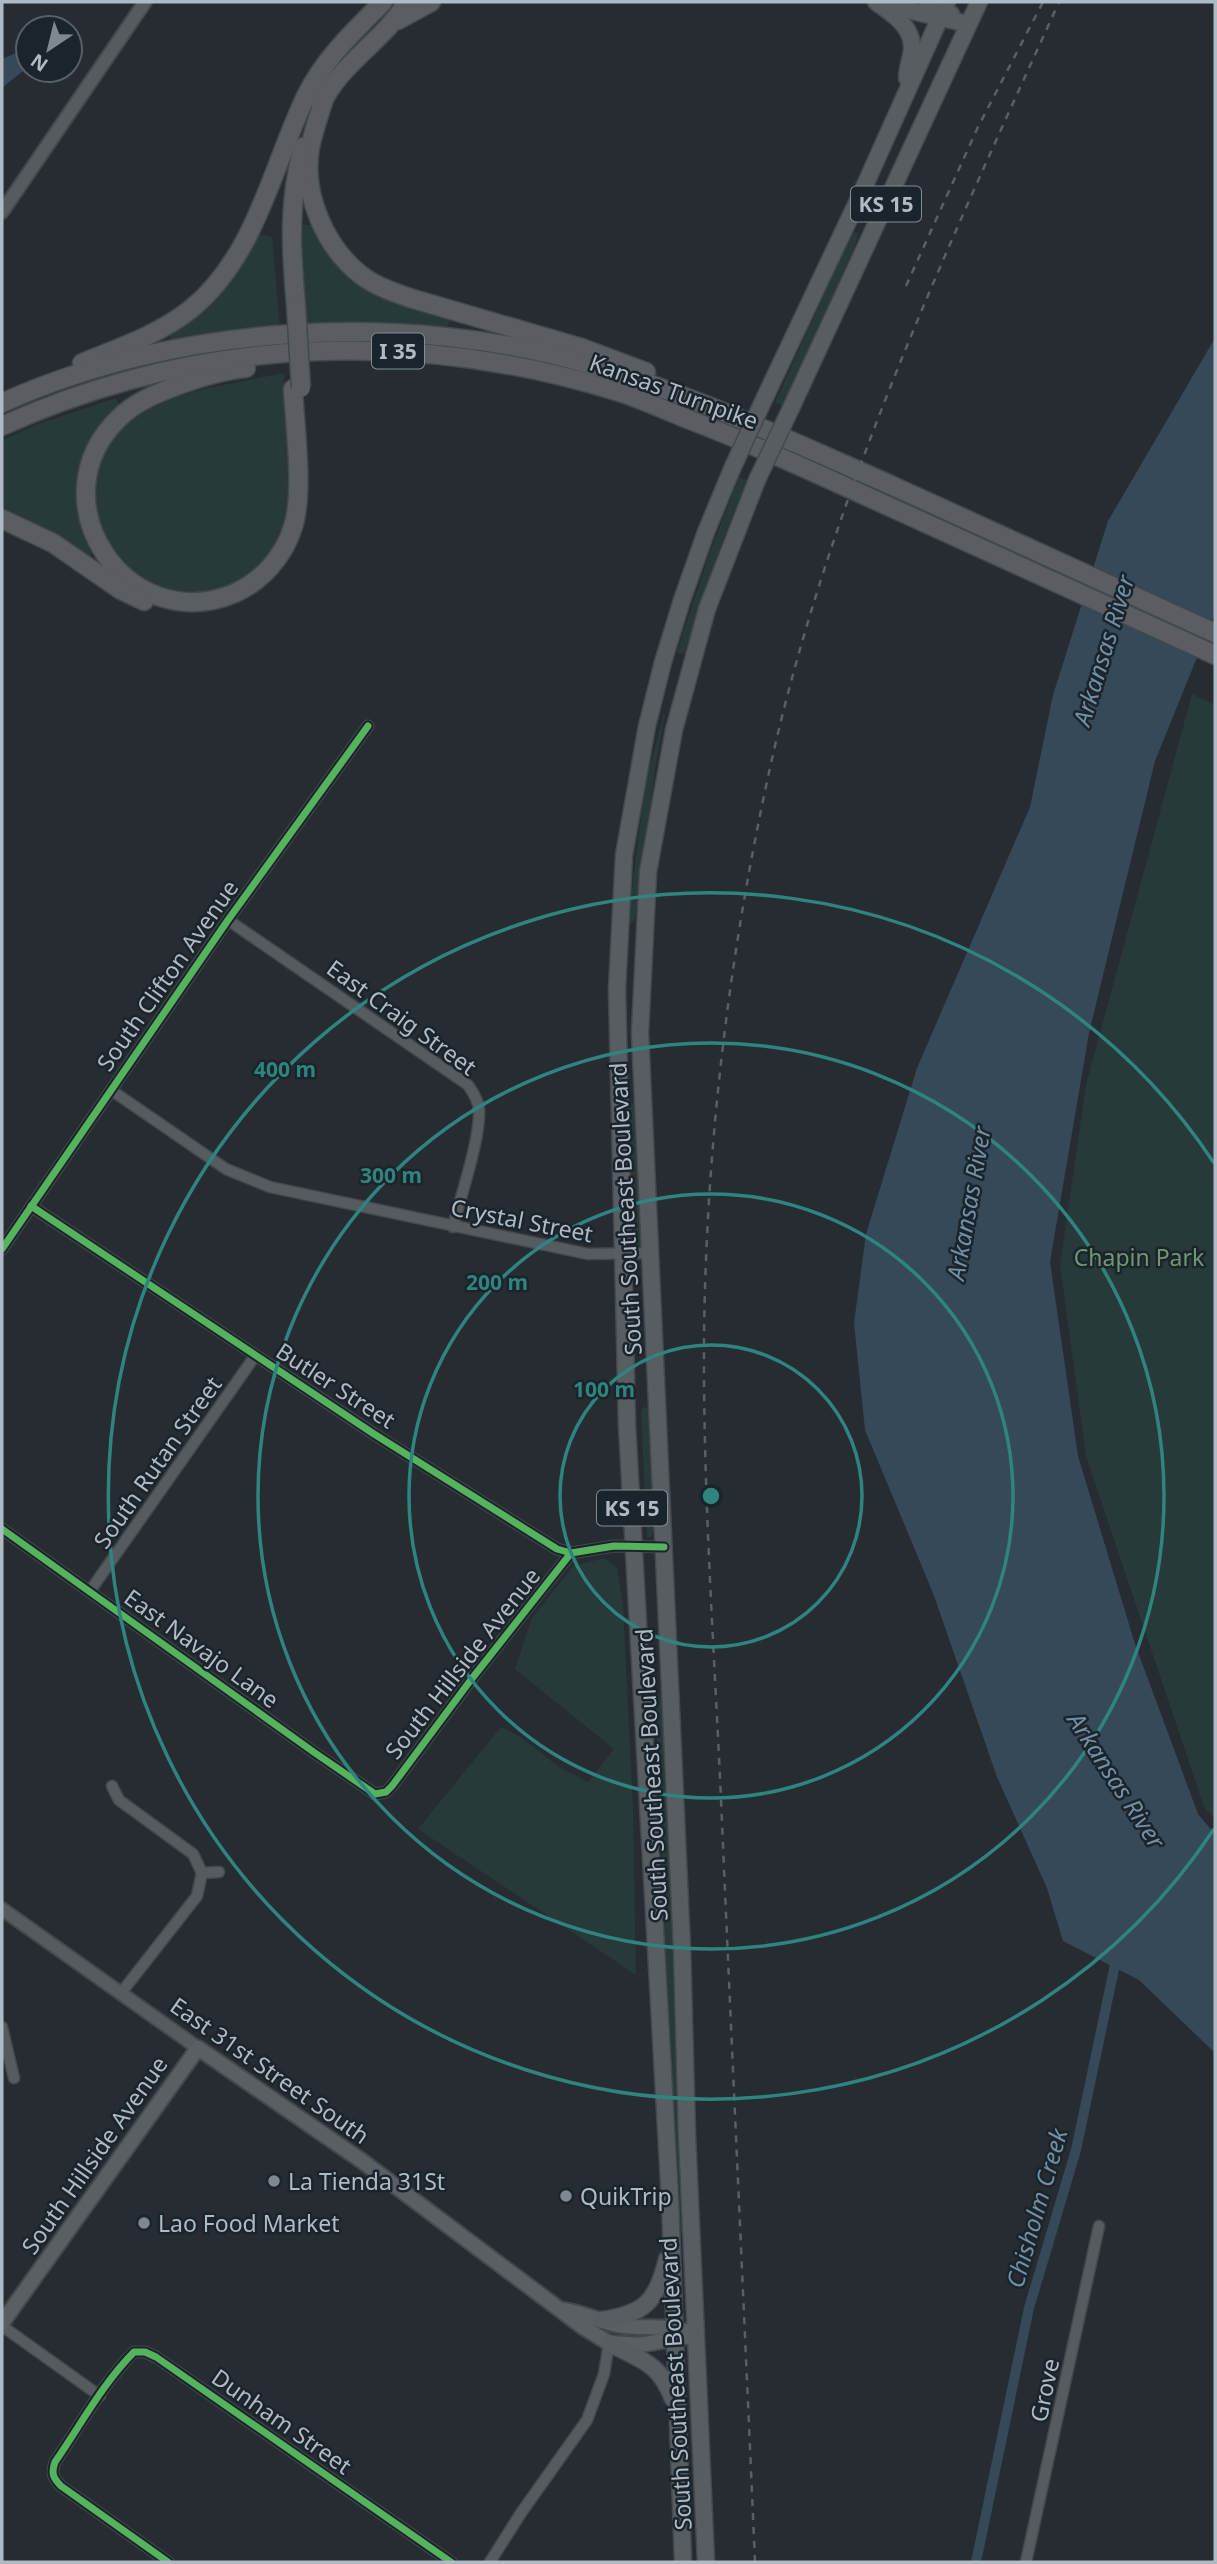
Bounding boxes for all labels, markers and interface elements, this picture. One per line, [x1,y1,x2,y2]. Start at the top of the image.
north arrow [14,14,84,84]
text: N [25,48,53,78]
road number: KS 15 [851,186,921,222]
road number: I 35 [372,334,424,368]
street label: Kansas Turnpike [585,346,763,436]
water label: Arkansas River [1064,569,1142,731]
street label: South Clifton Avenue [89,873,245,1077]
street label: East Craig Street [321,952,483,1082]
text: 400 m [254,1055,316,1083]
street label: South Southeast Boulevard [601,1062,649,1356]
water label: Arkansas River [938,1122,998,1285]
text: 300 m [360,1161,422,1189]
street label: Crystal Street [448,1191,596,1249]
park label: Chapin Park [1074,1241,1205,1273]
text: 200 m [466,1268,528,1296]
street label: Butler Street [270,1335,402,1435]
street label: South Rutan Street [86,1370,228,1554]
text: 100 m [573,1375,635,1403]
centre of rings [699,1484,723,1508]
road number: KS 15 [597,1490,667,1526]
street label: South Hillside Avenue [377,1561,547,1765]
street label: East Navajo Lane [118,1581,286,1715]
street label: South Southeast Boulevard [627,1628,675,1922]
water label: Arkansas River [1060,1704,1174,1856]
street label: East 31st Street South [164,1989,376,2151]
street label: South Hillside Avenue [14,2050,174,2260]
water label: Chisholm Creek [997,2123,1075,2292]
place label: La Tienda 31St [288,2165,445,2197]
marker: La Tienda 31St [266,2173,282,2189]
place label: QuikTrip [580,2180,672,2212]
marker: QuikTrip [558,2188,574,2204]
place label: Lao Food Market [158,2207,340,2239]
marker: Lao Food Market [136,2215,152,2231]
street label: South Southeast Boulevard [651,2237,699,2531]
street label: Grove [1022,2355,1066,2425]
street label: Dunham Street [206,2361,358,2481]

